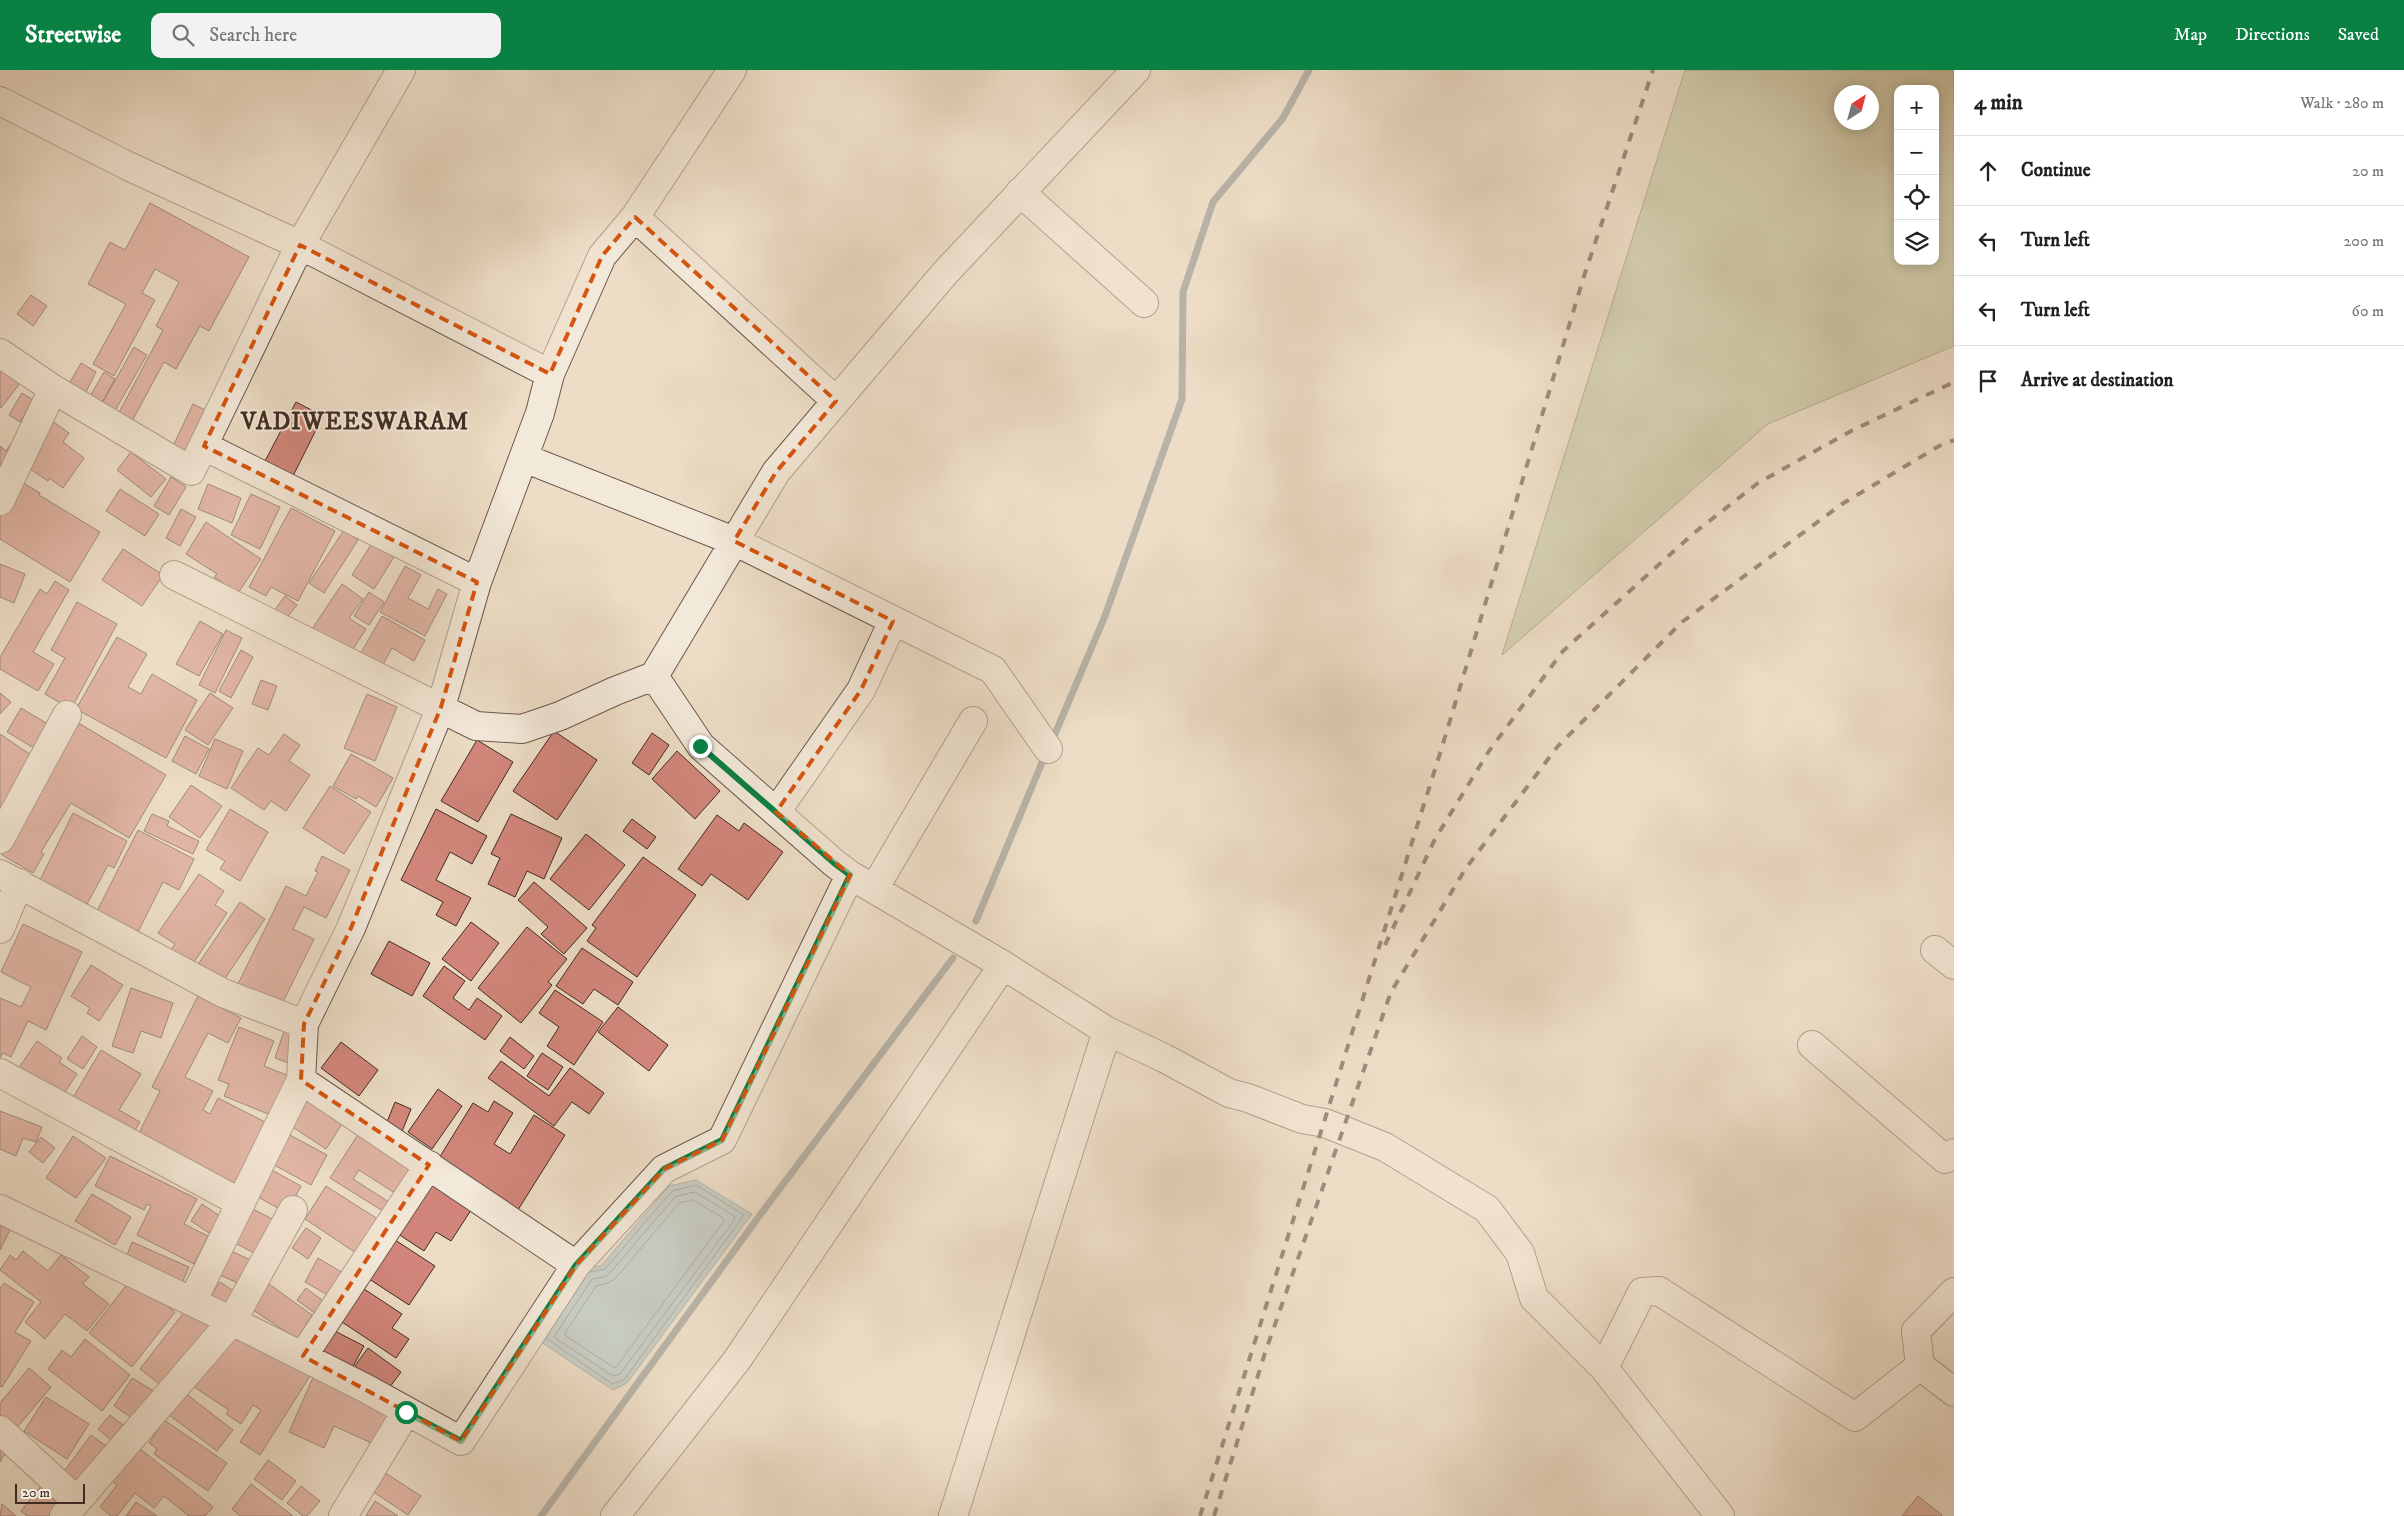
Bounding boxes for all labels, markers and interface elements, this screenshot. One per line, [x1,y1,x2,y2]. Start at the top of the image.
search box [151,13,501,58]
text: Streetwise [25,20,121,50]
icon: search [169,21,197,49]
text: Search here [209,24,297,47]
text: Map [2174,24,2207,46]
text: Directions [2235,24,2310,46]
text: Saved [2338,24,2379,46]
north arrow [1834,85,1879,130]
map controls [1894,85,1939,265]
button: + [1894,85,1939,130]
text: 4 min [1974,90,2023,116]
text: Walk · 280 m [2300,93,2384,113]
button: − [1894,130,1939,175]
icon: ahead [1974,157,2002,185]
text: Continue [2021,159,2091,182]
text: 20 m [2352,161,2384,181]
button: locate [1894,175,1939,220]
button: layers [1894,220,1939,265]
icon: left [1974,227,2002,255]
text: Turn left [2021,229,2090,252]
text: 200 m [2343,231,2384,251]
icon: left [1974,297,2002,325]
text: Turn left [2021,299,2090,322]
text: 60 m [2352,301,2384,321]
icon: arrive [1974,367,2002,395]
text: Arrive at destination [2021,369,2173,392]
district label: VADIWEESWARAM [240,407,469,437]
route end [689,735,712,758]
route start [395,1401,418,1424]
scale bar [15,1481,85,1504]
text: 20 m [22,1484,50,1502]

